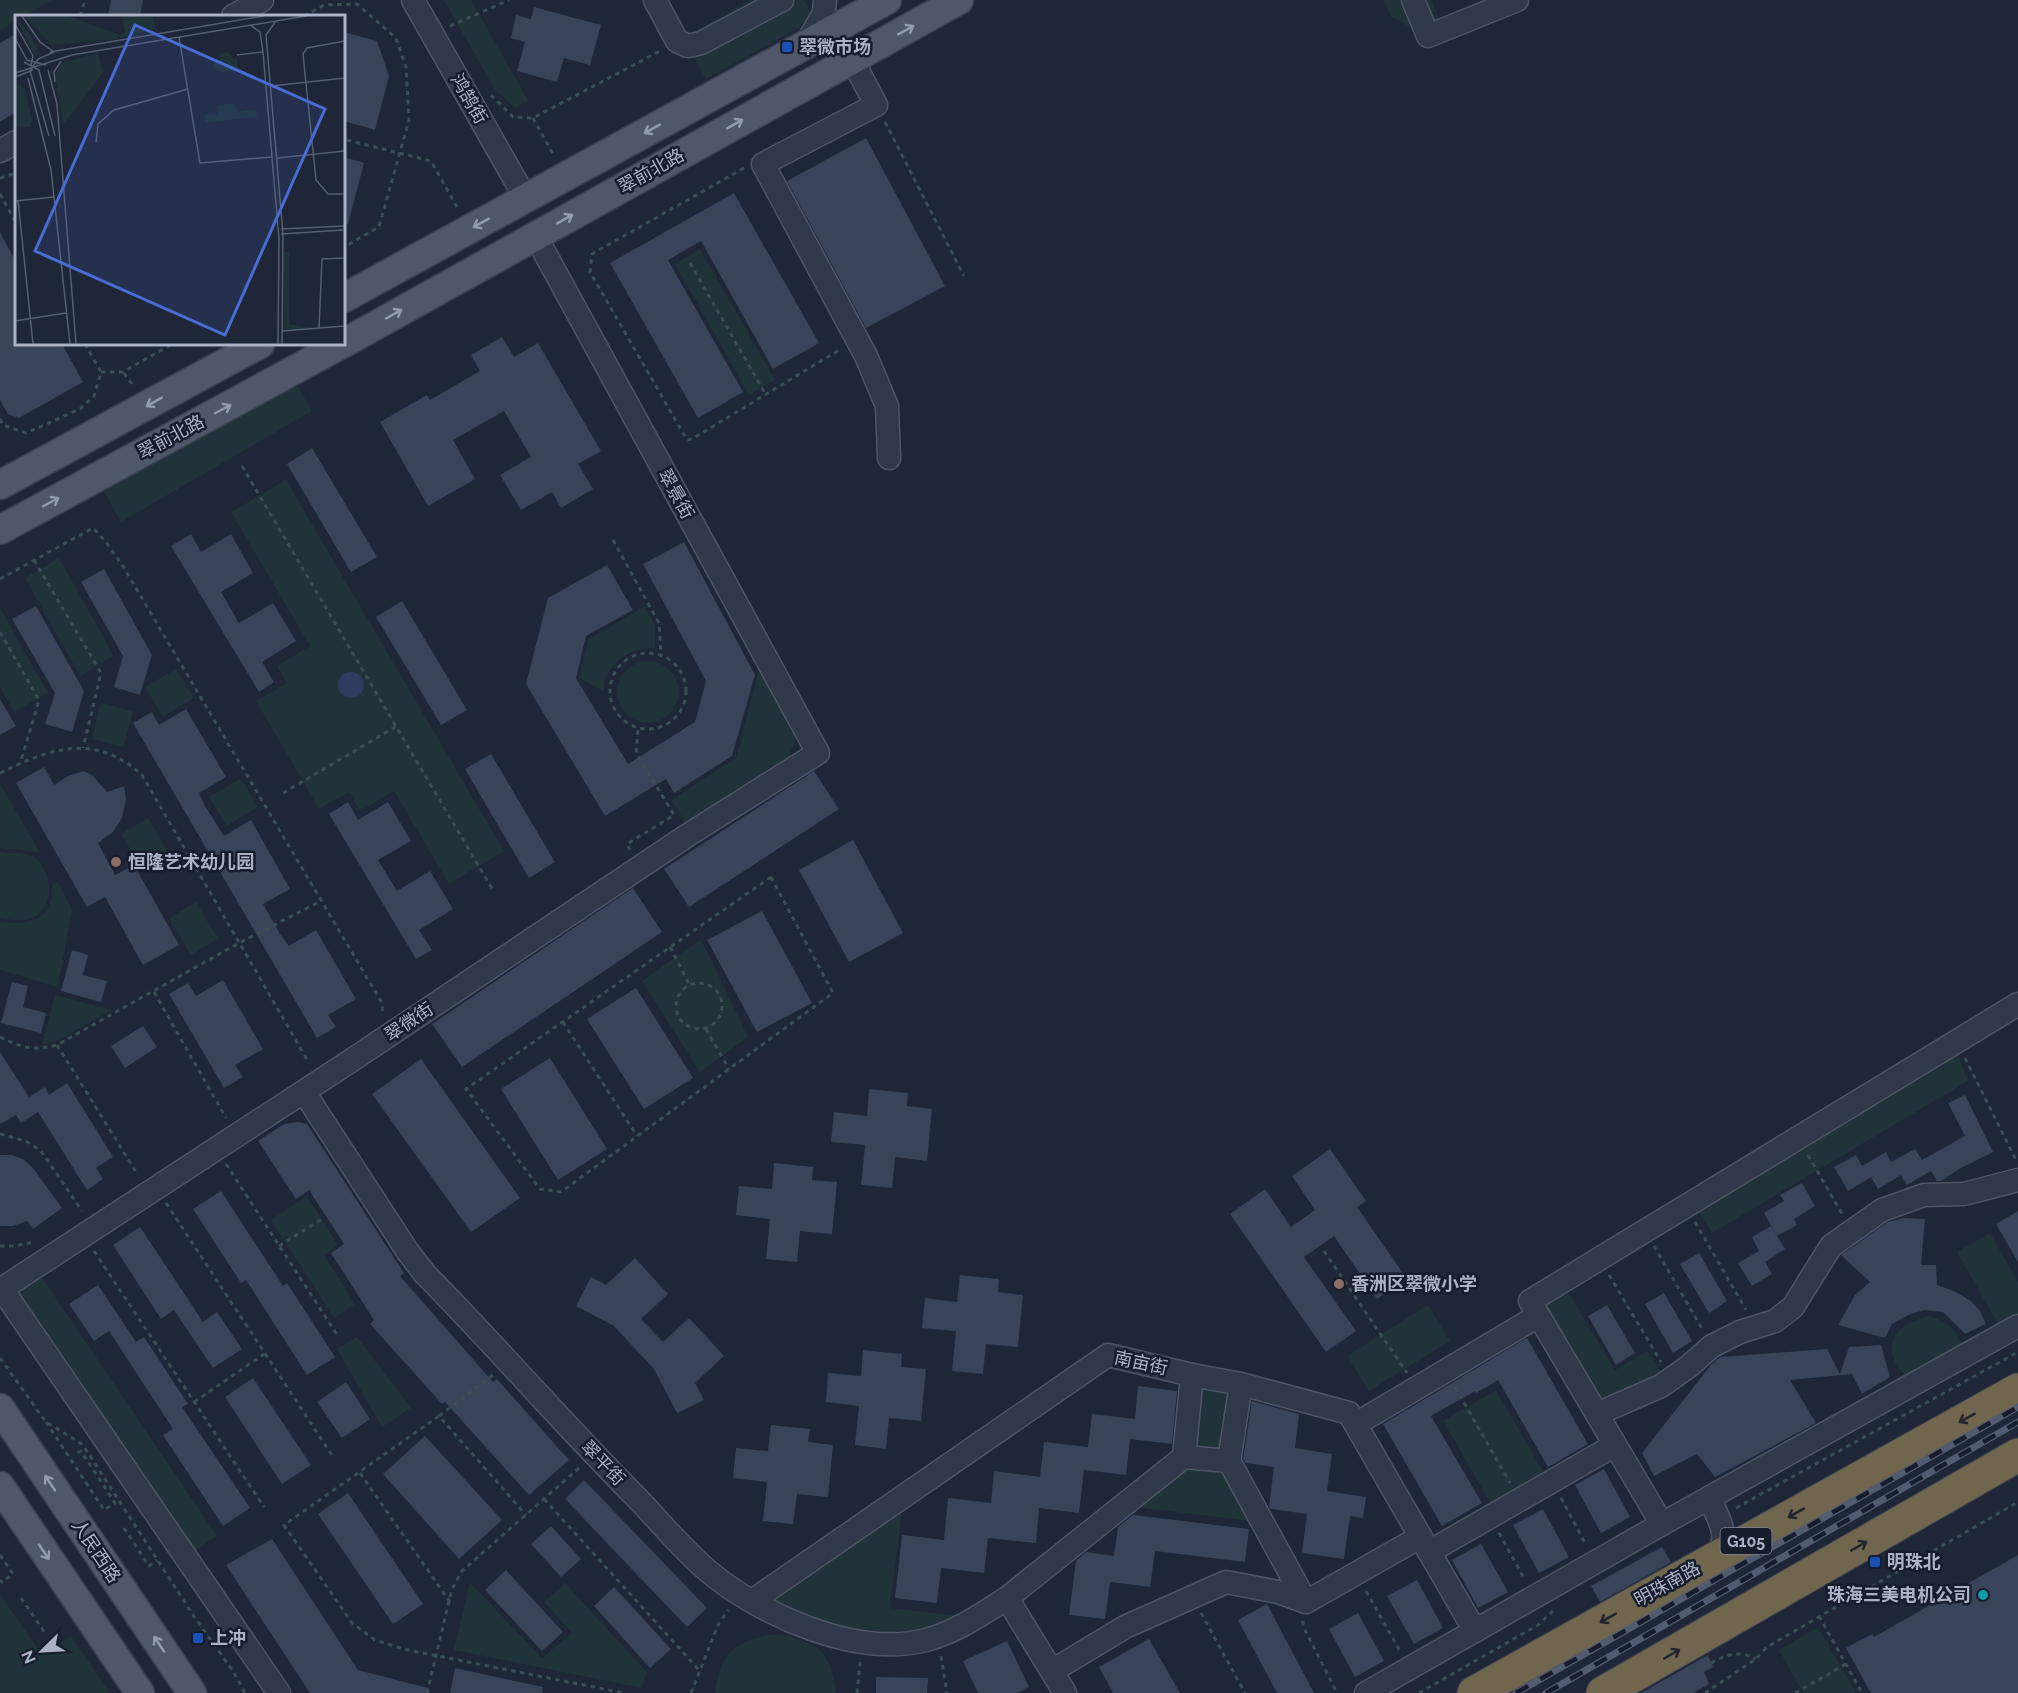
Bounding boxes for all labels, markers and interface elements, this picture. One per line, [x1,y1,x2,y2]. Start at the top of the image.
inset map [15,15,345,345]
one-way arrow [897,24,914,36]
place label: 翠微市场 [799,36,871,57]
marker: 翠微市场 [780,40,794,54]
street label: 鸿鹄街 [447,70,492,127]
one-way arrow [726,118,743,130]
one-way arrow [644,123,661,135]
street label: 翠前北路 [614,144,687,197]
one-way arrow [555,213,573,224]
one-way arrow [473,217,490,229]
one-way arrow [385,308,403,319]
one-way arrow [145,397,163,408]
one-way arrow [214,403,231,415]
street label: 翠前北路 [134,410,207,463]
street label: 翠景街 [654,465,699,522]
one-way arrow [42,496,60,507]
place label: 恒隆艺术幼儿园 [128,851,254,872]
marker: 恒隆艺术幼儿园 [109,855,123,869]
street label: 翠微街 [380,998,437,1045]
place label: 香洲区翠微小学 [1351,1273,1477,1294]
marker: 香洲区翠微小学 [1332,1277,1346,1291]
street label: 南亩街 [1113,1347,1170,1378]
one-way arrow [1959,1412,1976,1424]
street label: 翠平街 [577,1436,630,1489]
one-way arrow [44,1475,56,1491]
one-way arrow [1788,1508,1806,1519]
street label: 人民西路 [68,1515,125,1586]
road number: G105 [1720,1528,1772,1554]
one-way arrow [1850,1540,1867,1552]
one-way arrow [38,1543,51,1560]
place label: 明珠北 [1887,1551,1941,1572]
marker: 明珠北 [1868,1555,1882,1569]
street label: 明珠南路 [1630,1557,1703,1610]
place label: 珠海三美电机公司 [1827,1584,1971,1605]
marker: 珠海三美电机公司 [1976,1588,1990,1602]
one-way arrow [1599,1613,1617,1624]
north arrow [12,1621,72,1681]
place label: 上冲 [210,1627,246,1648]
marker: 上冲 [191,1631,205,1645]
one-way arrow [153,1637,165,1653]
text: N [18,1647,40,1666]
one-way arrow [1663,1647,1680,1659]

